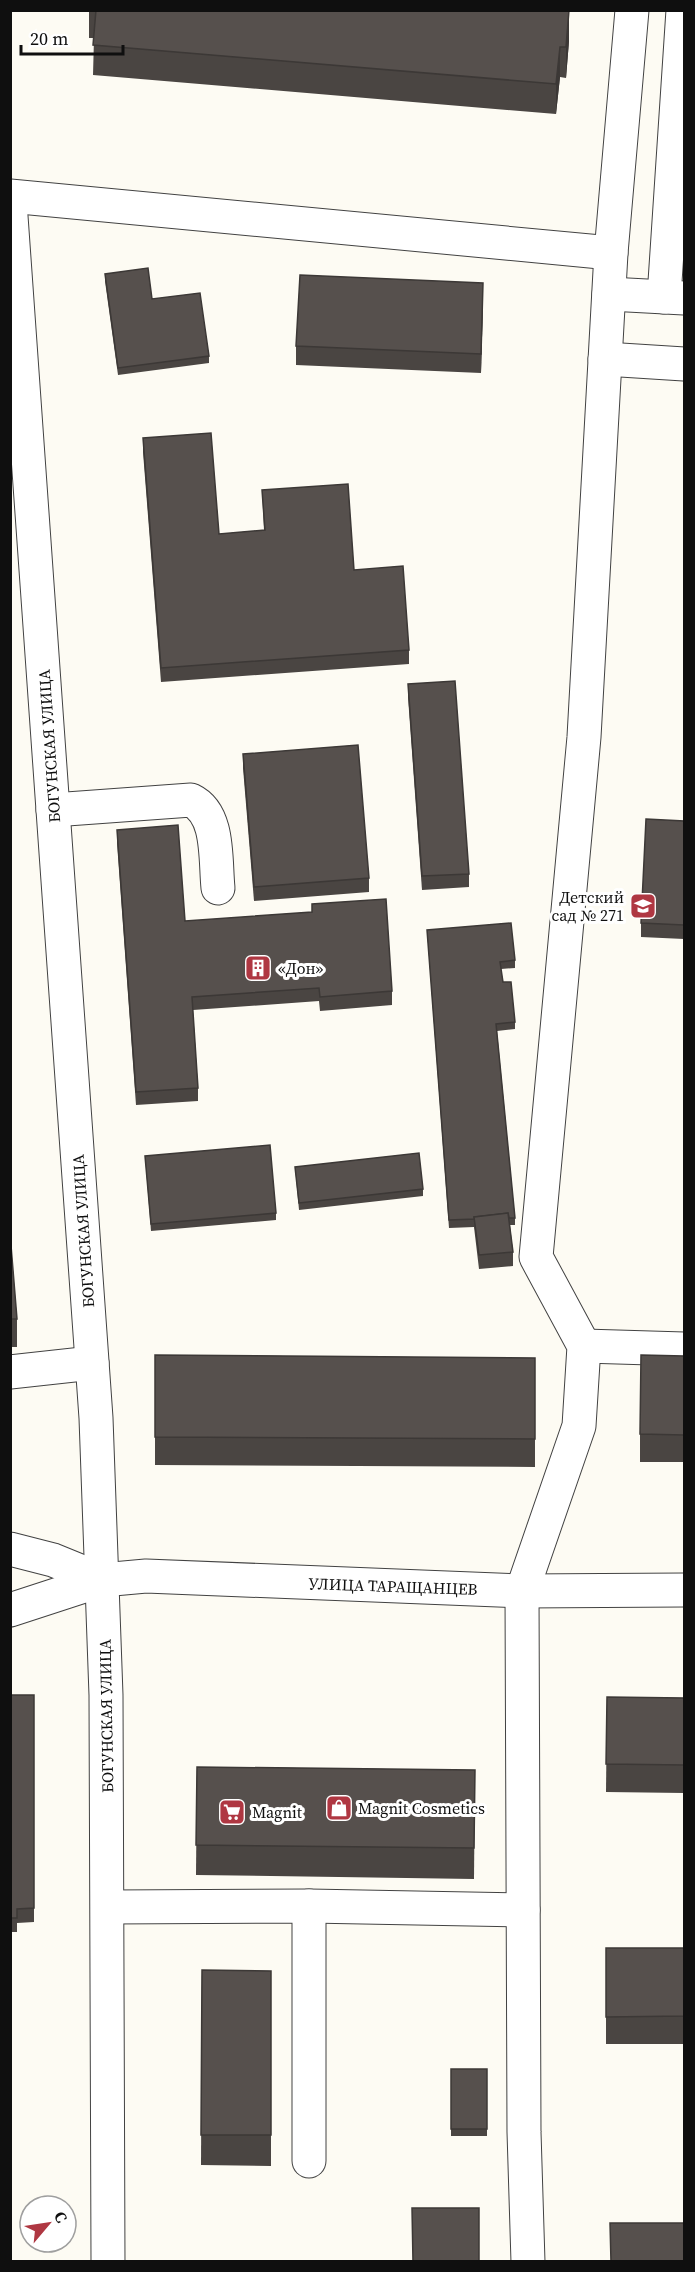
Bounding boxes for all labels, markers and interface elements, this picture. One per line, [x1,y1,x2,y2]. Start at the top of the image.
scale bar [21,18,123,56]
text: 20 m [30,26,68,51]
street label: БОГУНСКАЯ УЛИЦА [33,668,65,824]
place label: Детский сад № 271 [551,886,624,926]
school or university icon: Детский сад № 271 [628,891,658,921]
building icon: «Дон» [243,953,273,983]
place label: «Дон» [278,957,324,979]
street label: БОГУНСКАЯ УЛИЦА [67,1153,99,1309]
street label: УЛИЦА ТАРАЩАНЦЕВ [308,1572,478,1600]
street label: БОГУНСКАЯ УЛИЦА [94,1638,118,1793]
shop icon: Magnit Cosmetics [324,1793,354,1823]
supermarket icon: Magnit [217,1797,247,1827]
place label: Magnit Cosmetics [358,1797,485,1819]
place label: Magnit [252,1801,303,1823]
north arrow [18,2194,78,2254]
text: С [49,2207,73,2226]

